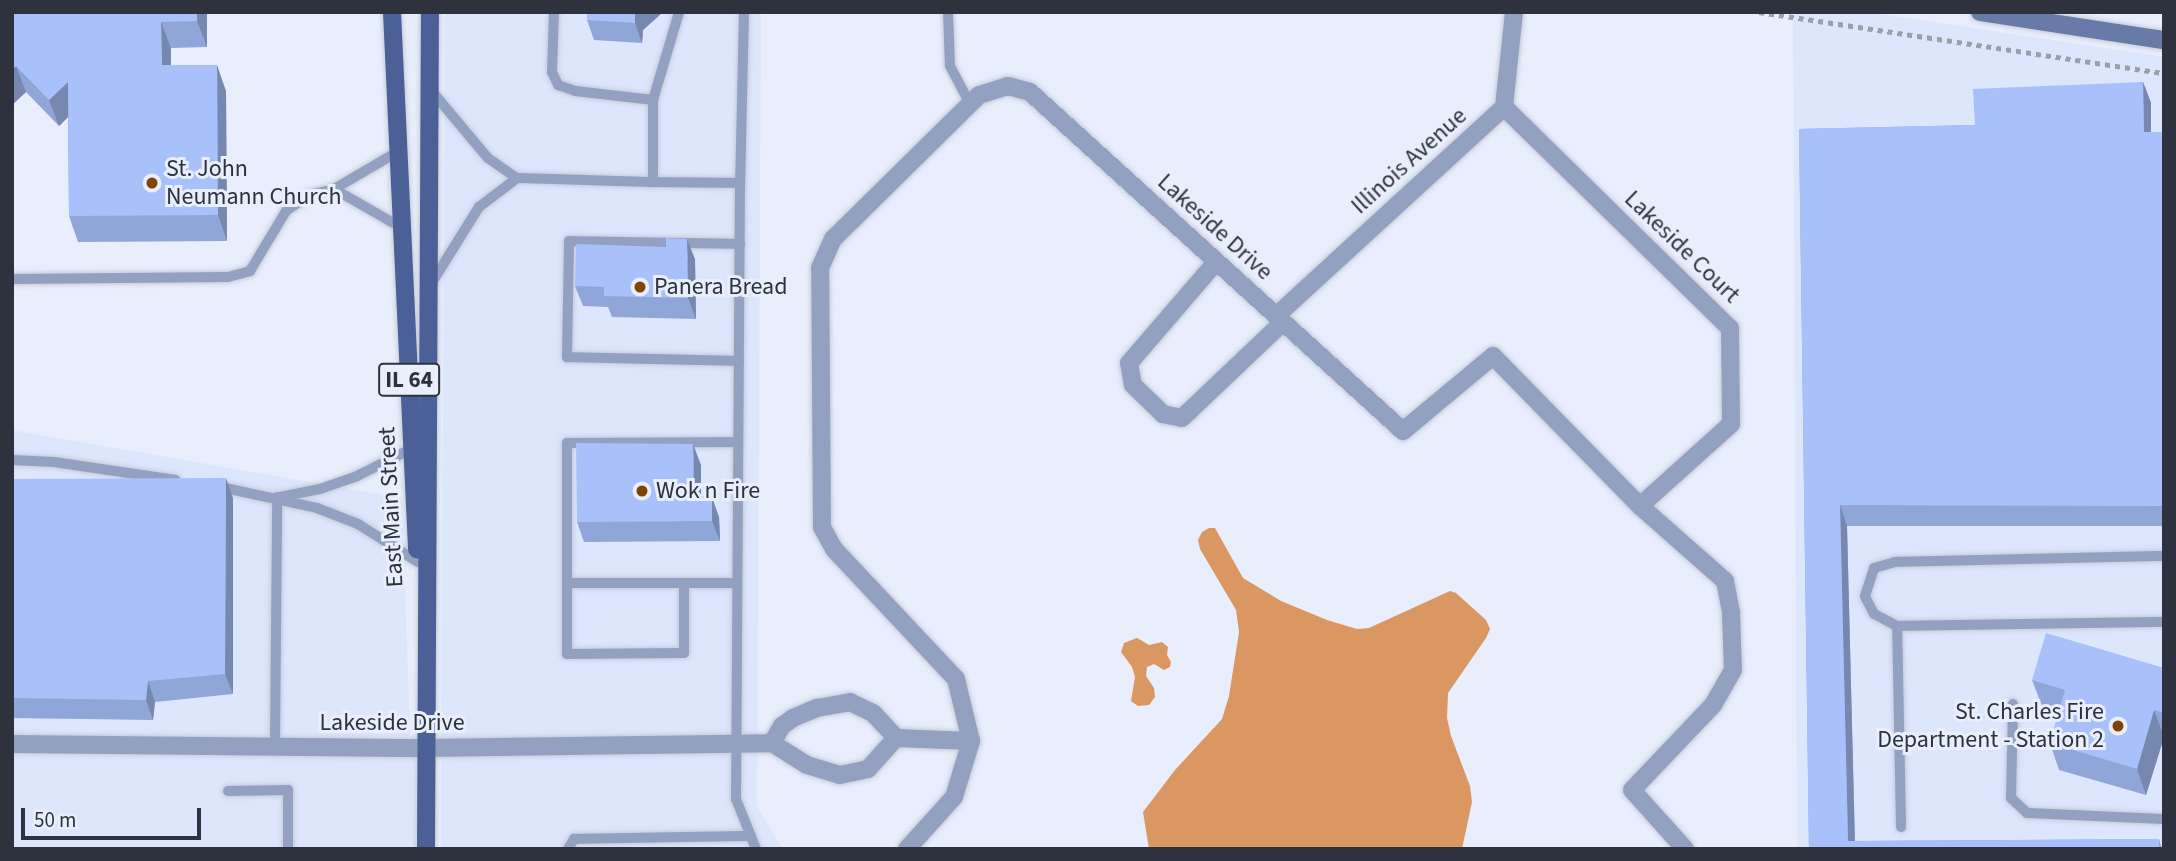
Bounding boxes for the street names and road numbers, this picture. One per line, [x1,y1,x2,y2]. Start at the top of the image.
street label: Illinois Avenue [1345,102,1473,220]
street label: Lakeside Drive [1151,168,1279,286]
street label: Lakeside Court [1618,185,1746,309]
road number: IL 64 [378,360,440,400]
street label: East Main Street [372,426,410,588]
street label: Lakeside Drive [319,709,465,737]

